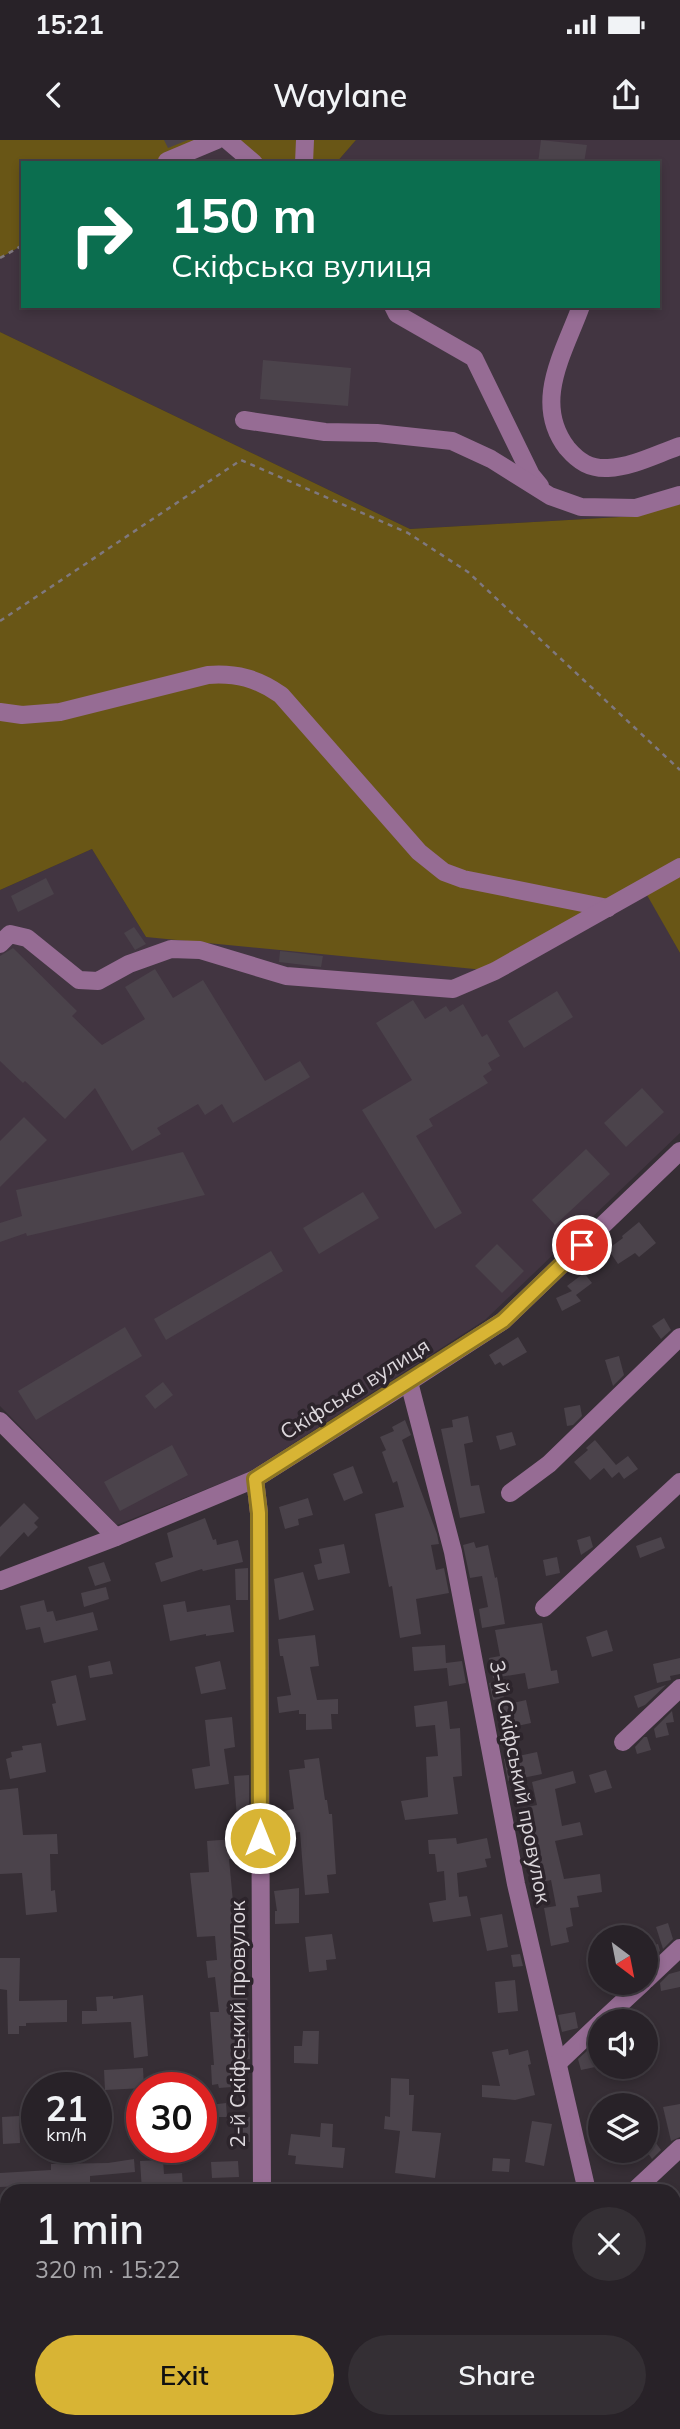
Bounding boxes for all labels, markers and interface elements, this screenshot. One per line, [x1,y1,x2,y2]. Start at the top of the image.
text: 15:21 [35,8,104,41]
text: Waylane [273,75,407,115]
icon: back [35,76,73,114]
icon: share [607,76,645,114]
text: 150 m [171,184,317,245]
icon: right [56,189,147,280]
text: Скіфська вулиця [171,245,432,285]
pin [552,1215,612,1275]
icon: arrive [563,1226,601,1264]
street label: Скіфська вулиця [275,1332,434,1445]
street label: 3-й Скіфський провулок [485,1658,557,1906]
position arrow [223,1801,297,1875]
street label: 2-й Скіфський провулок [224,1900,250,2148]
north arrow [588,1925,658,1995]
map controls [588,1925,658,2163]
button: sound [588,2009,658,2079]
speed limit sign: 30 [126,2072,217,2163]
text: 21 [45,2086,88,2130]
button: layers [588,2093,658,2163]
text: km/h [46,2123,87,2146]
text: 1 min [35,2202,144,2255]
button: close [572,2207,646,2281]
text: 320 m · 15:22 [35,2255,180,2284]
button: Exit [35,2335,334,2415]
button: Share [348,2335,646,2415]

